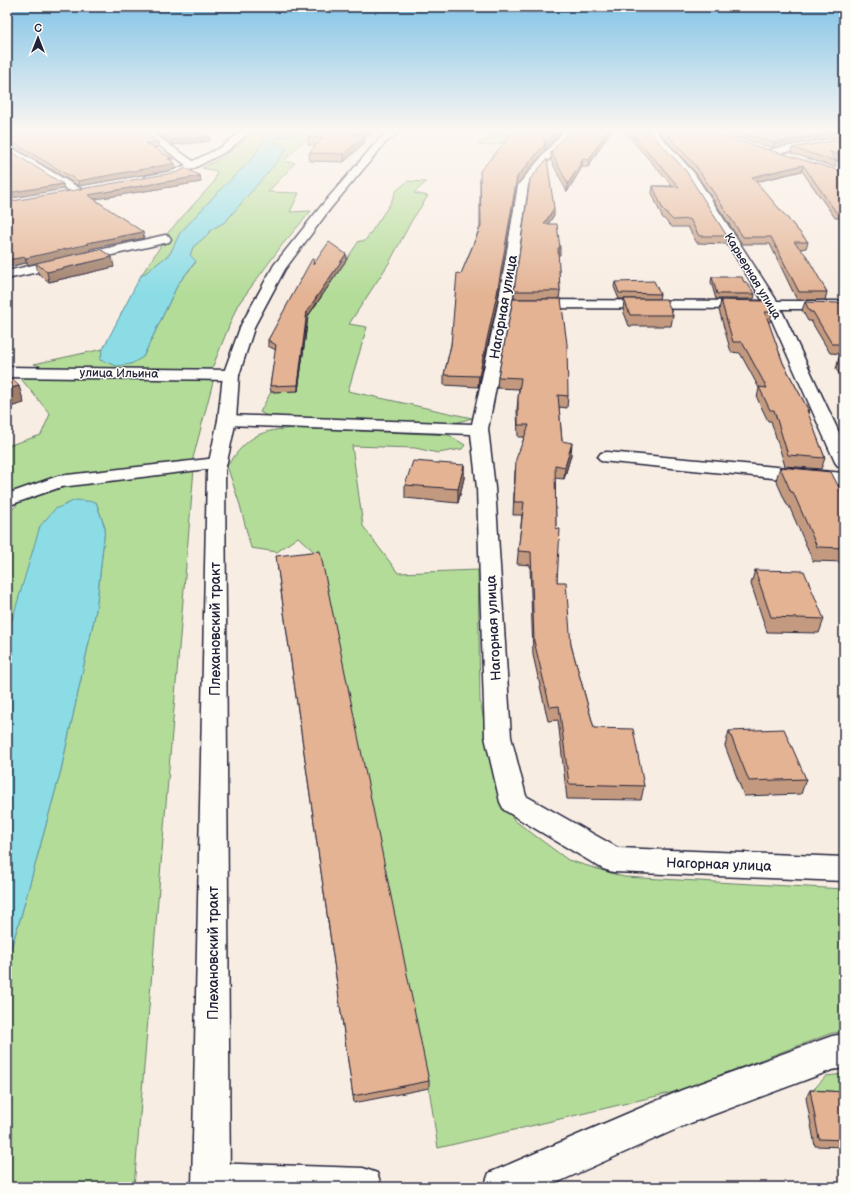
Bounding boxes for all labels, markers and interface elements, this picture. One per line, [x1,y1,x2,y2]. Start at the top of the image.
north arrow [18,18,58,58]
text: С [34,22,42,35]
street label: Карьерная улица [721,230,784,322]
street label: Нагорная улица [486,253,521,361]
street label: улица Ильина [80,365,158,382]
street label: Плехановский тракт [207,562,224,696]
street label: Нагорная улица [482,574,505,681]
street label: Нагорная улица [666,854,773,875]
street label: Плехановский тракт [205,886,222,1020]

